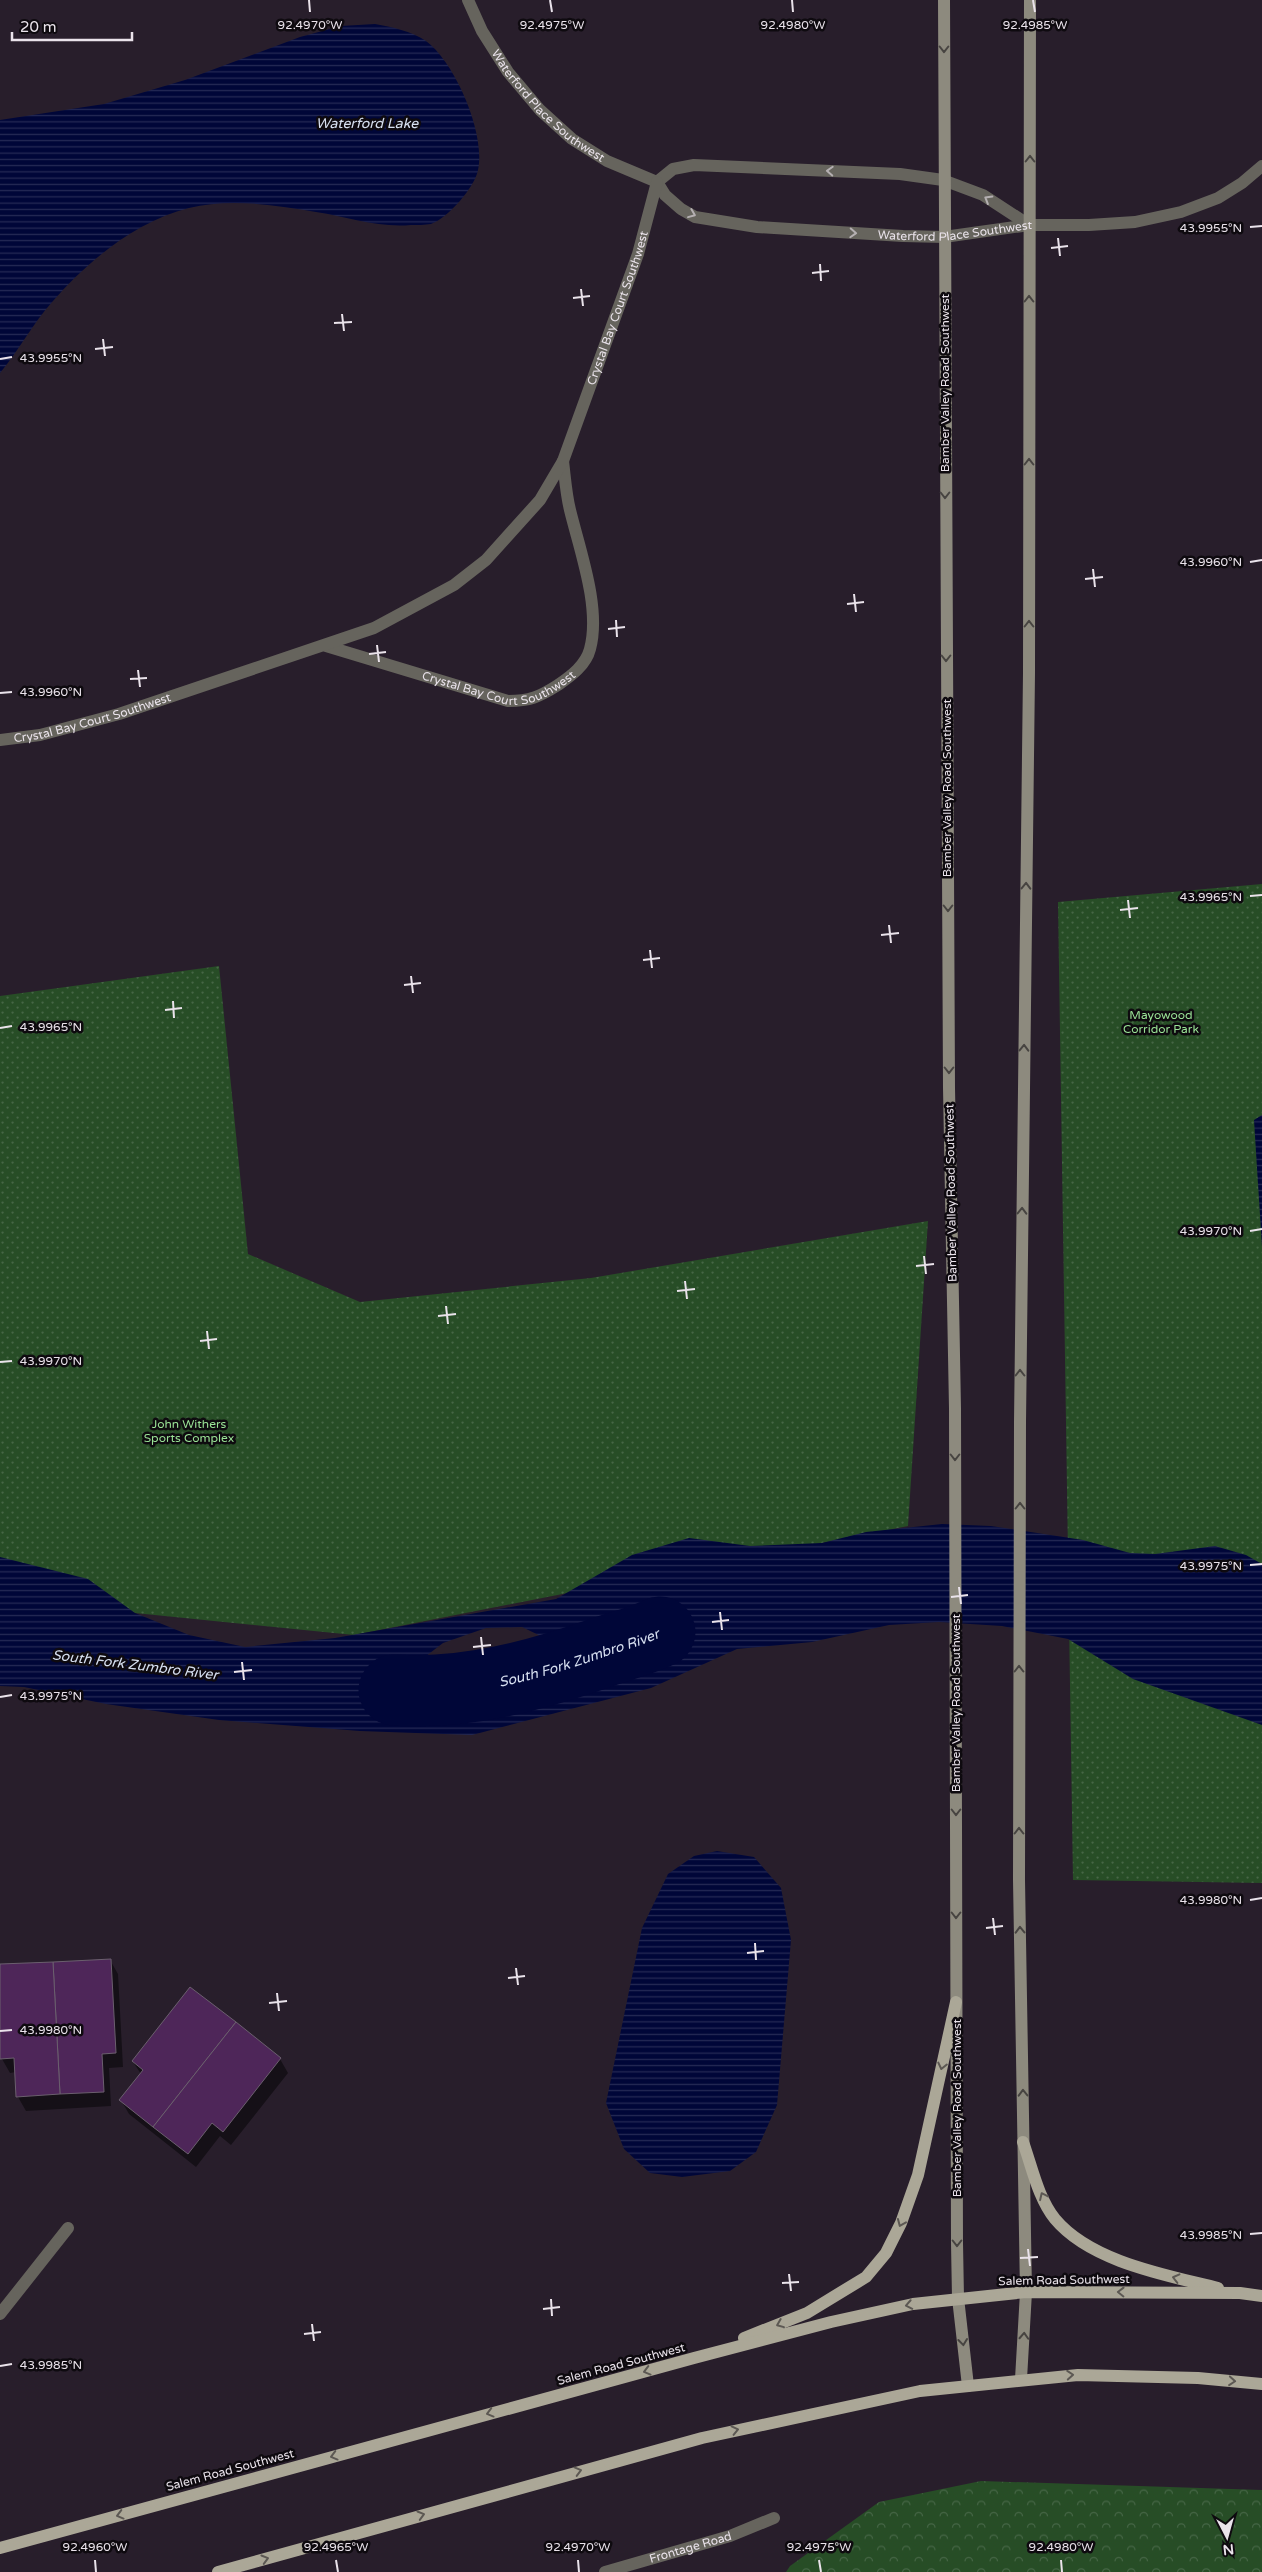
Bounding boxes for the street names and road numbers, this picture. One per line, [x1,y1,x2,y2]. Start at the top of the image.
street label: Waterford Place Southwest [489,47,608,165]
street label: Waterford Place Southwest [877,218,1032,244]
street label: Crystal Bay Court Southwest [584,229,651,387]
street label: Bamber Valley Road Southwest [938,293,952,472]
street label: Crystal Bay Court Southwest [417,662,579,680]
street label: Crystal Bay Court Southwest [13,690,173,745]
street label: Bamber Valley Road Southwest [940,698,954,877]
street label: Bamber Valley Road Southwest [942,1103,960,1282]
street label: Bamber Valley Road Southwest [949,1613,963,1792]
street label: Bamber Valley Road Southwest [950,2018,964,2197]
street label: Salem Road Southwest [998,2272,1130,2288]
street label: Salem Road Southwest [556,2340,687,2388]
street label: Salem Road Southwest [165,2446,296,2494]
street label: Frontage Road [648,2529,733,2566]

